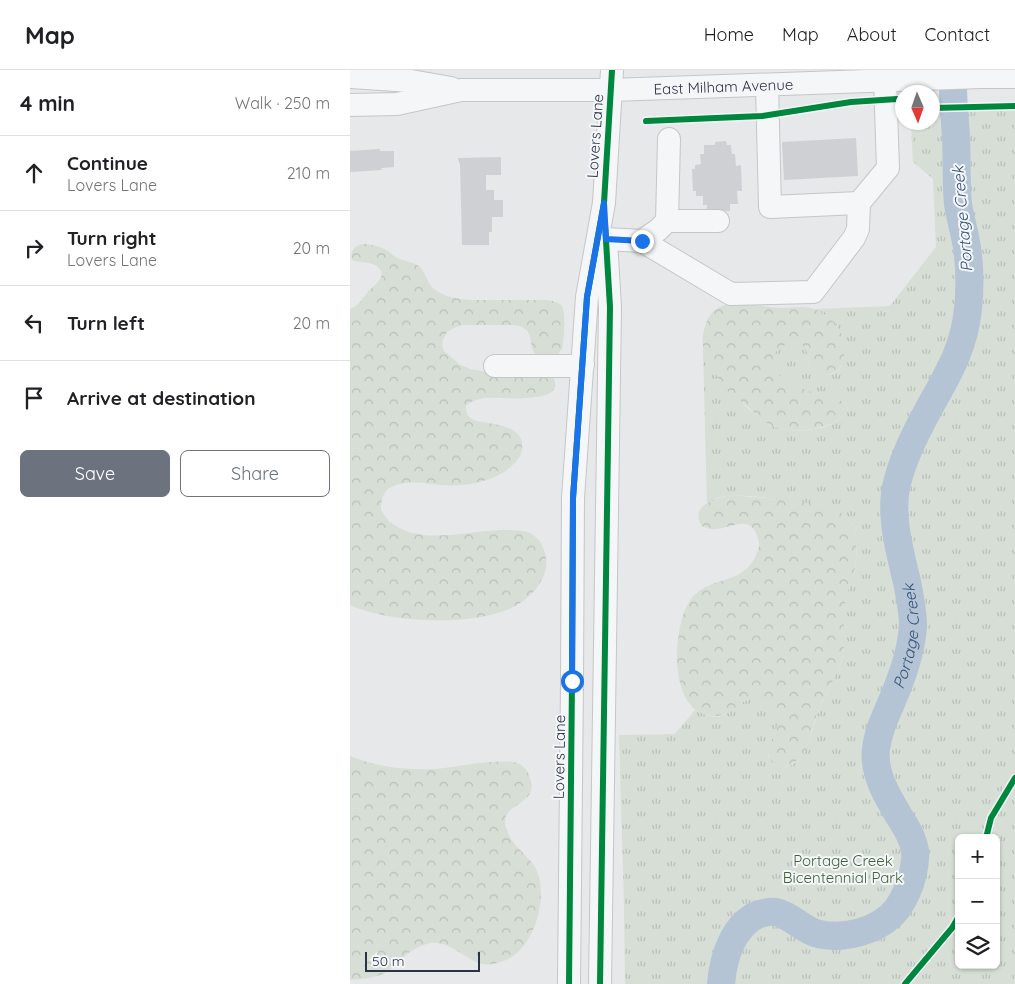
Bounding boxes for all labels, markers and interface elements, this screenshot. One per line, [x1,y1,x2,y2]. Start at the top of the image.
text: Map [25,20,75,50]
text: Home [704,23,754,46]
text: Map [782,23,819,46]
text: About [847,23,897,46]
text: Contact [925,23,990,46]
street label: East Milham Avenue [653,74,794,98]
north arrow [895,85,940,130]
text: 4 min [20,90,75,116]
text: Walk · 250 m [235,93,330,113]
street label: Lovers Lane [583,93,607,179]
text: Continue [67,151,148,175]
icon: ahead [20,159,48,187]
text: 210 m [287,163,330,183]
water label: Portage Creek [947,164,977,273]
text: Lovers Lane [67,175,157,195]
text: Turn right [67,226,156,250]
route end [631,230,654,253]
icon: right [20,234,48,262]
text: 20 m [293,238,330,258]
text: Lovers Lane [67,250,157,270]
icon: left [20,309,48,337]
text: Turn left [67,311,145,335]
text: 20 m [293,313,330,333]
icon: arrive [20,384,48,412]
text: Arrive at destination [67,386,256,410]
button: Save [20,450,170,497]
button: Share [180,450,330,497]
water label: Portage Creek [888,581,923,691]
route start [561,670,584,693]
street label: Lovers Lane [549,715,569,799]
map controls [955,834,1000,969]
button: + [955,834,1000,879]
park label: Portage Creek Bicentennial Park [783,851,903,887]
button: − [955,879,1000,924]
button: layers [955,924,1000,969]
scale bar [365,949,480,972]
text: 50 m [372,952,405,970]

